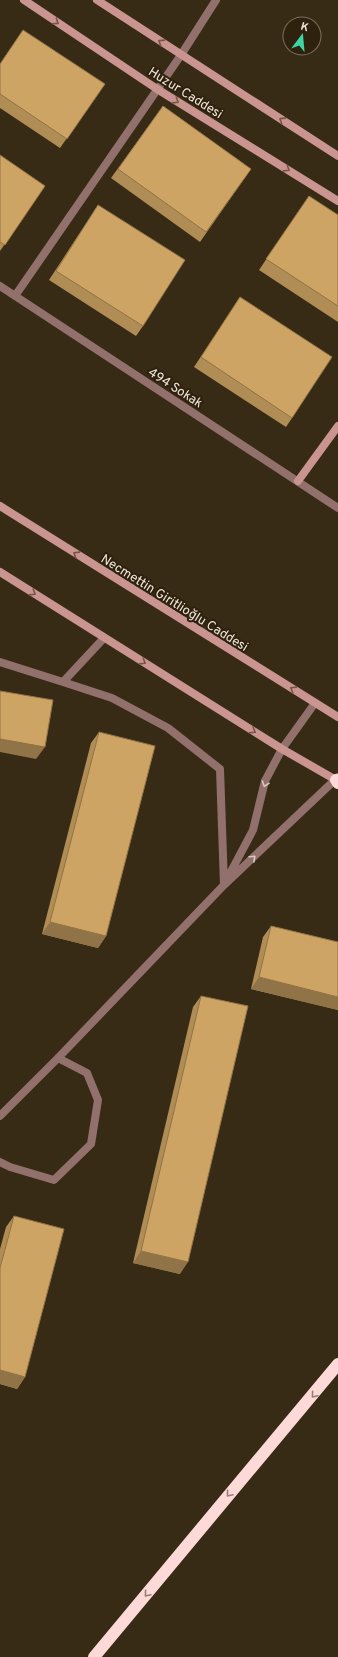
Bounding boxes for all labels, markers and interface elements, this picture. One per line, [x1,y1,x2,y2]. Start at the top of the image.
north arrow [282,16,322,56]
one-way arrow [52,17,59,25]
text: K [299,20,310,35]
one-way arrow [158,39,165,47]
street label: Huzur Caddesi [145,64,225,123]
one-way arrow [172,96,179,104]
one-way arrow [279,117,286,125]
one-way arrow [283,164,290,172]
street label: 494 Sokak [145,365,205,412]
one-way arrow [73,551,80,558]
street label: Necmettin Giritlioğlu Caddesi [97,552,251,656]
one-way arrow [29,588,36,595]
one-way arrow [139,657,146,665]
one-way arrow [290,687,297,694]
one-way arrow [249,726,256,733]
one-way arrow [261,780,270,787]
one-way arrow [248,856,255,863]
one-way arrow [311,1390,318,1397]
one-way arrow [227,1489,234,1497]
one-way arrow [144,1590,151,1597]

